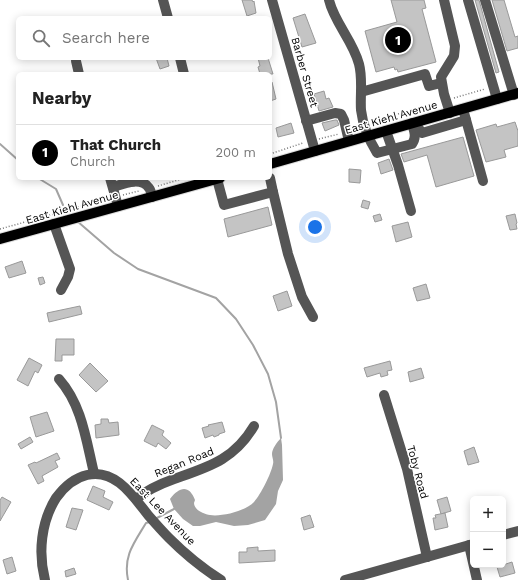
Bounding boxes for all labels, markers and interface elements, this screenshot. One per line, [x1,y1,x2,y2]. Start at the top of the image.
search box [16,16,272,60]
pin: 1 [385,25,411,55]
icon: search [30,27,52,49]
text: Search here [62,29,150,47]
street label: Barber Street [288,36,321,109]
text: Nearby [32,88,91,108]
street label: East Kiehl Avenue [343,98,439,137]
text: That Church [70,136,161,154]
text: 1 [42,145,48,160]
text: 200 m [215,145,256,160]
text: Church [70,154,115,169]
street label: East Kiehl Avenue [24,188,120,227]
your location [305,217,325,237]
street label: Toby Road [404,444,431,500]
street label: Regan Road [153,445,216,480]
street label: East Lee Avenue [127,475,198,548]
map controls [470,496,506,568]
button: + [470,496,506,532]
button: − [470,532,506,568]

